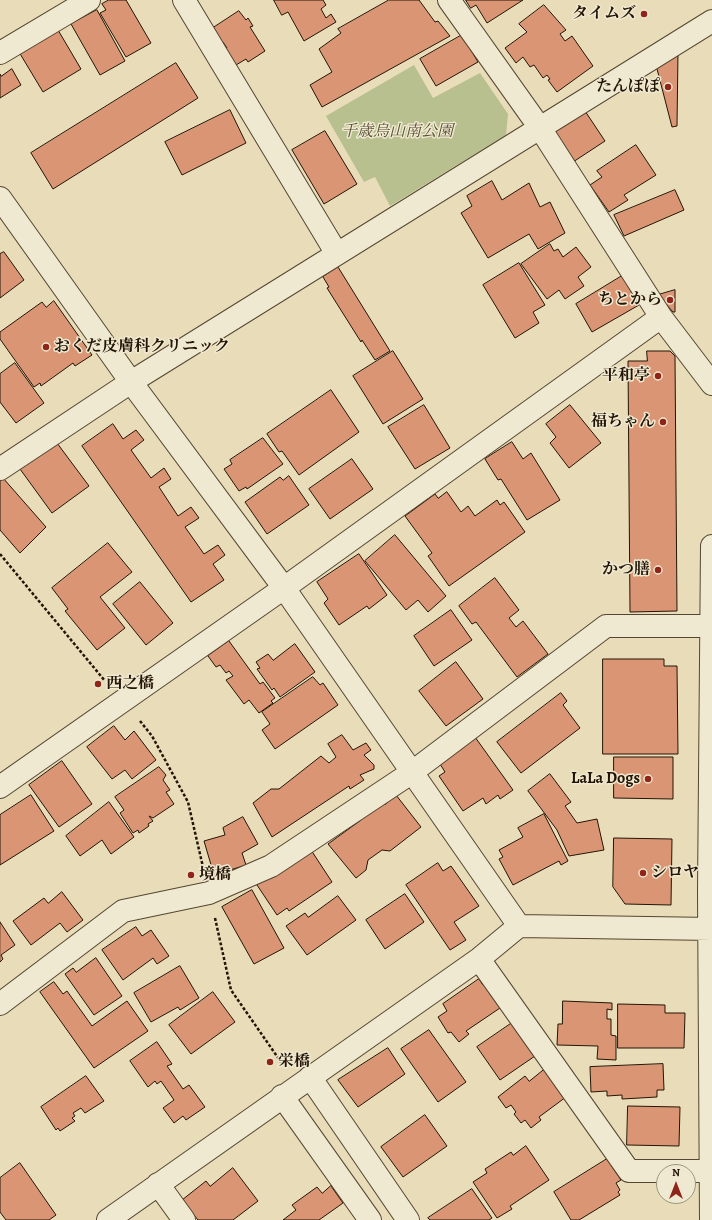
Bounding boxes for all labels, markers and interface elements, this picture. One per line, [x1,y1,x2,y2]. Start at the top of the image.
place label: タイムズ [572,4,636,24]
marker: タイムズ [639,9,649,19]
place label: たんぽぽ [596,77,660,97]
marker: たんぽぽ [663,82,673,92]
park label: 千歳烏山南公園 [341,122,453,142]
place label: ちとから [598,290,662,310]
marker: ちとから [665,295,675,305]
place label: おくだ皮膚科クリニック [54,337,230,357]
marker: おくだ皮膚科クリニック [41,342,51,352]
place label: 平和亭 [602,366,650,386]
marker: 平和亭 [653,371,663,381]
place label: 福ちゃん [591,412,655,432]
marker: 福ちゃん [658,417,668,427]
place label: かつ膳 [602,560,650,580]
marker: かつ膳 [653,565,663,575]
place label: 西之橋 [106,674,154,694]
marker: 西之橋 [93,679,103,689]
place label: LaLa Dogs [571,769,640,789]
marker: LaLa Dogs [643,774,653,784]
place label: シロヤ [651,863,699,883]
place label: 境橋 [199,865,231,885]
marker: シロヤ [638,868,648,878]
marker: 境橋 [186,870,196,880]
place label: 栄橋 [278,1052,310,1072]
marker: 栄橋 [265,1057,275,1067]
north arrow [656,1164,696,1204]
text: N [672,1165,680,1180]

